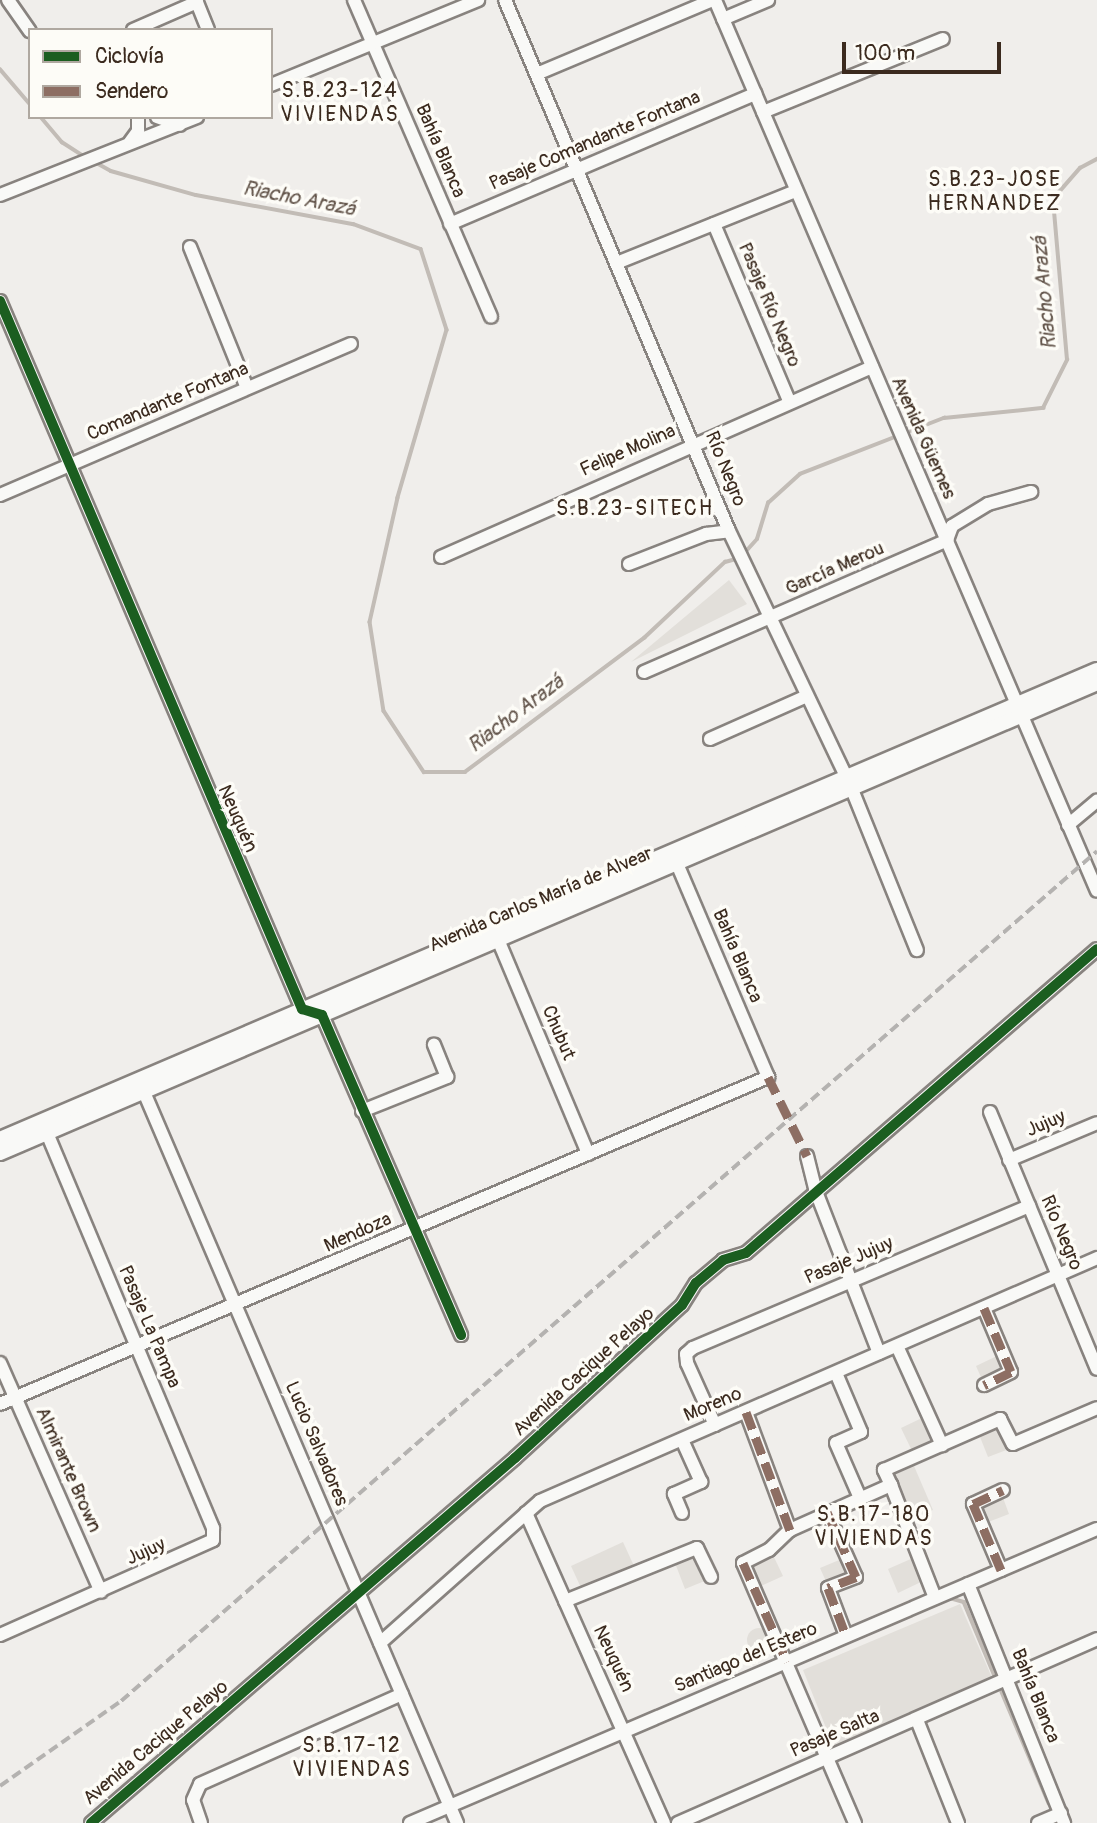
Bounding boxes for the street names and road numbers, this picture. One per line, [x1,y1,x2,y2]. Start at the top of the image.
street label: Pasaje Comandante Fontana [486,86,704,196]
street label: Bahía Blanca [410,101,470,201]
street label: Pasaje Río Negro [733,239,805,371]
street label: Comandante Fontana [84,358,252,446]
street label: Avenida Güemes [886,373,960,503]
street label: Felipe Molina [577,420,679,482]
street label: Río Negro [700,428,750,510]
street label: García Merou [782,537,888,601]
street label: Neuquén [212,782,262,856]
street label: Avenida Carlos María de Alvear [426,842,656,958]
street label: Bahía Blanca [707,906,767,1006]
street label: Chubut [536,1002,580,1064]
street label: Jujuy [1023,1106,1069,1142]
street label: Río Negro [1035,1192,1087,1274]
street label: Mendoza [321,1208,395,1258]
street label: Pasaje Jujuy [801,1232,897,1290]
street label: Pasaje La Pampa [113,1262,185,1392]
street label: Avenida Cacique Pelayo [509,1303,659,1441]
street label: Lucio Salvadores [280,1378,352,1510]
street label: Moreno [681,1383,745,1427]
street label: Almirante Brown [30,1404,106,1536]
street label: Jujuy [123,1533,169,1571]
street label: Santiago del Estero [671,1618,821,1698]
street label: Neuquén [588,1622,638,1696]
street label: Bahía Blanca [1006,1646,1064,1746]
street label: Avenida Cacique Pelayo [79,1676,233,1810]
street label: Pasaje Salta [787,1705,883,1763]

